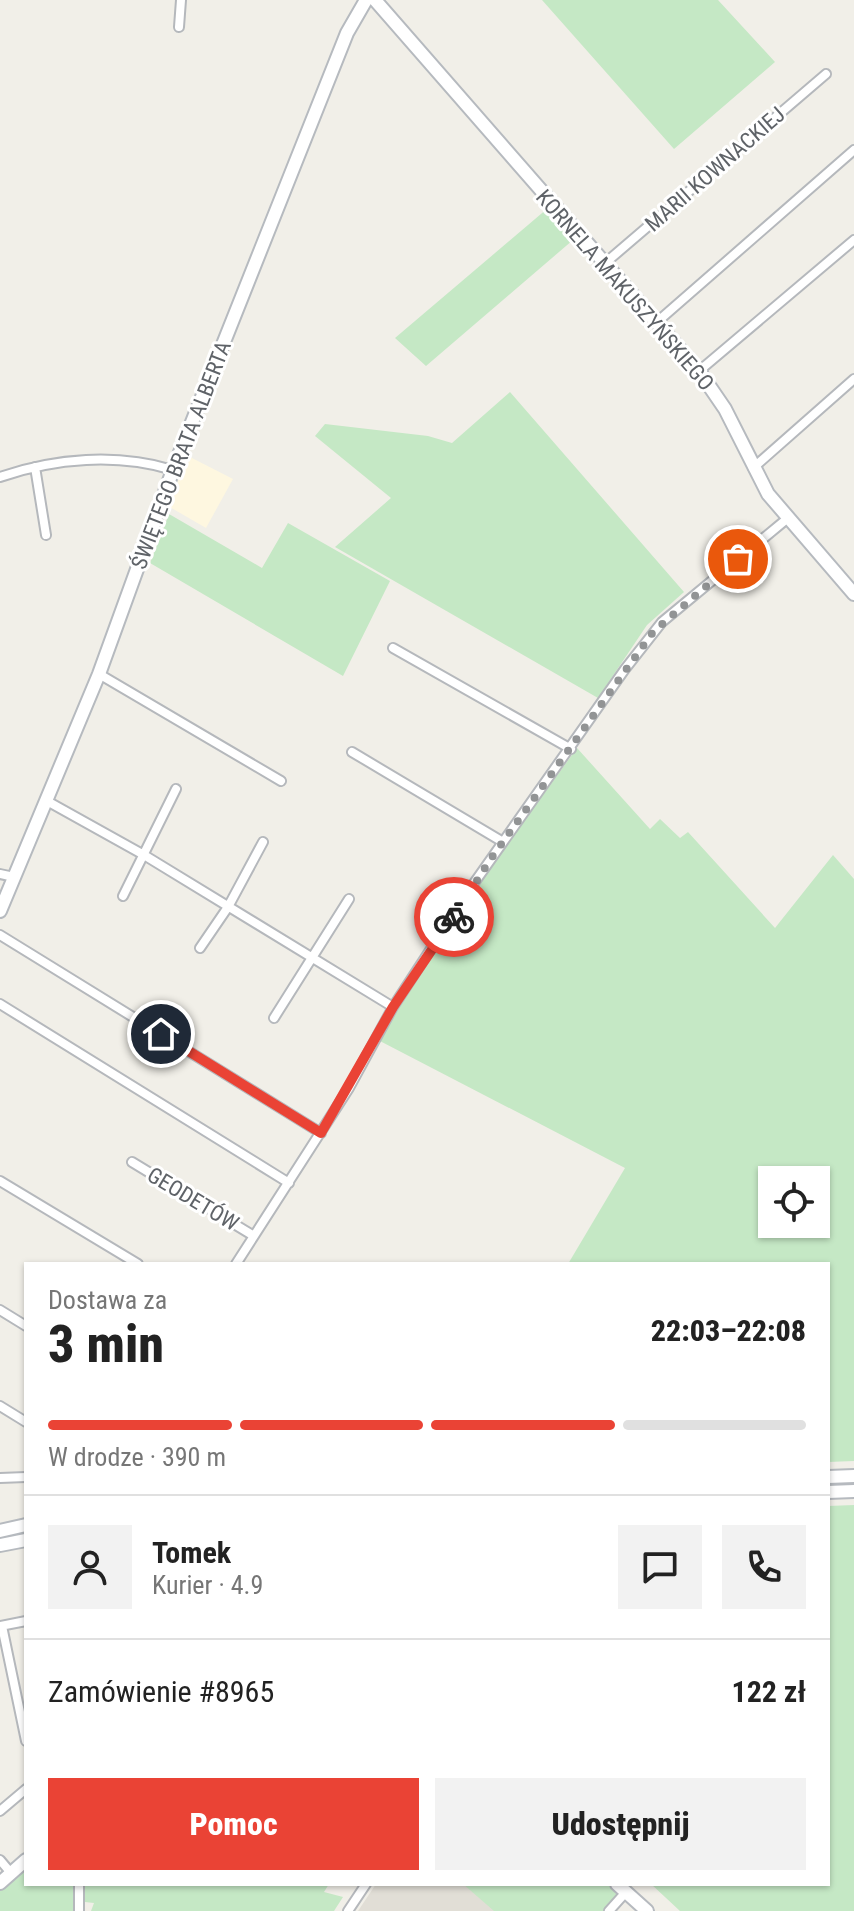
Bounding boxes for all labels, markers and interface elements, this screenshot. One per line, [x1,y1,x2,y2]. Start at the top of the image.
street label: MARII KOWNACKIEJ [640,102,790,236]
street label: KORNELA MAKUSZYŃSKIEGO [531,185,719,395]
street label: ŚWIĘTEGO BRATA ALBERTA [126,337,236,572]
pin [704,525,772,593]
icon: bag [716,537,760,581]
courier [414,877,494,957]
icon: bike [432,895,476,939]
pin [127,1000,195,1068]
icon: home [139,1012,183,1056]
street label: GEODETÓW [143,1161,244,1236]
map controls [758,1166,830,1238]
button: locate [758,1166,830,1238]
text: Dostawa za [48,1285,167,1315]
text: 22:03–22:08 [651,1313,806,1348]
text: 3 min [48,1314,164,1375]
text: W drodze · 390 m [48,1442,226,1472]
button: person [48,1525,132,1609]
button: chat [618,1525,702,1609]
button: phone [722,1525,806,1609]
text: Tomek [152,1535,231,1570]
text: Kurier · 4.9 [152,1570,263,1600]
text: Zamówienie #8965 [48,1674,274,1709]
text: 122 zł [731,1674,806,1709]
button: Pomoc [48,1778,419,1870]
button: Udostępnij [435,1778,806,1870]

